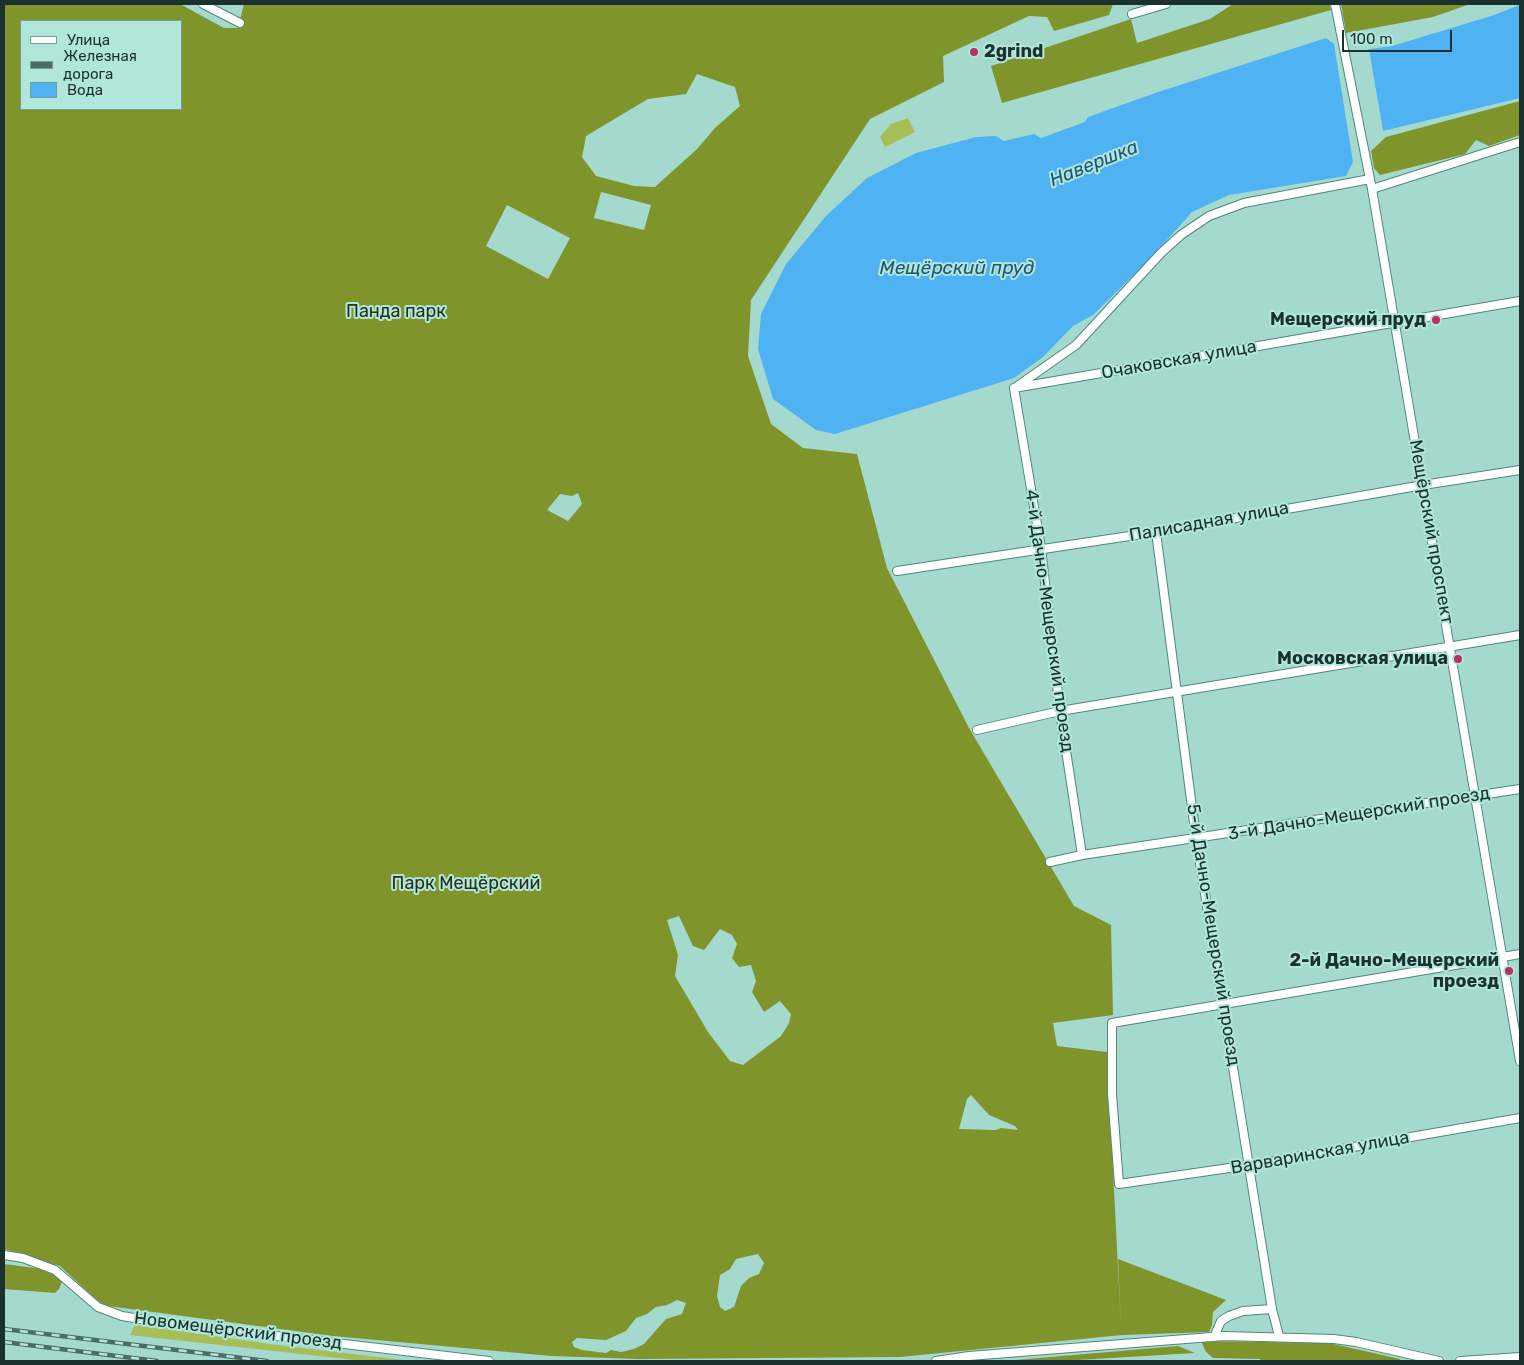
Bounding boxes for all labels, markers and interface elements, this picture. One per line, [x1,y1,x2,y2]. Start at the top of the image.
legend [20,20,182,110]
scale bar [1344,20,1454,52]
text: 100 m [1350,30,1392,48]
text: Улица [67,31,110,49]
place label: 2grind [984,41,1043,63]
marker: 2grind [968,46,980,58]
text: Железная дорога [63,47,137,83]
text: Вода [67,81,103,99]
water label: Навершка [1046,136,1142,192]
water label: Мещёрский пруд [880,258,1034,280]
park label: Панда парк [346,301,446,323]
place label: Мещерский пруд [1270,309,1426,331]
marker: Мещерский пруд [1430,314,1442,326]
street label: Очаковская улица [1100,336,1258,384]
street label: Мещёрский проспект [1404,438,1458,626]
street label: 4-й Дачно-Мещерский проезд [1020,488,1078,754]
street label: Палисадная улица [1127,497,1291,547]
place label: Московская улица [1277,648,1448,670]
marker: Московская улица [1452,653,1464,665]
street label: 3-й Дачно-Мещерский проезд [1226,783,1492,845]
street label: 5-й Дачно-Мещерский проезд [1182,803,1244,1067]
park label: Парк Мещёрский [392,873,540,895]
place label: 2-й Дачно-Мещерский проезд [1290,950,1499,992]
marker: 2-й Дачно-Мещерский проезд [1503,965,1515,977]
street label: Варваринская улица [1229,1127,1411,1179]
street label: Новомещёрский проезд [133,1308,343,1354]

